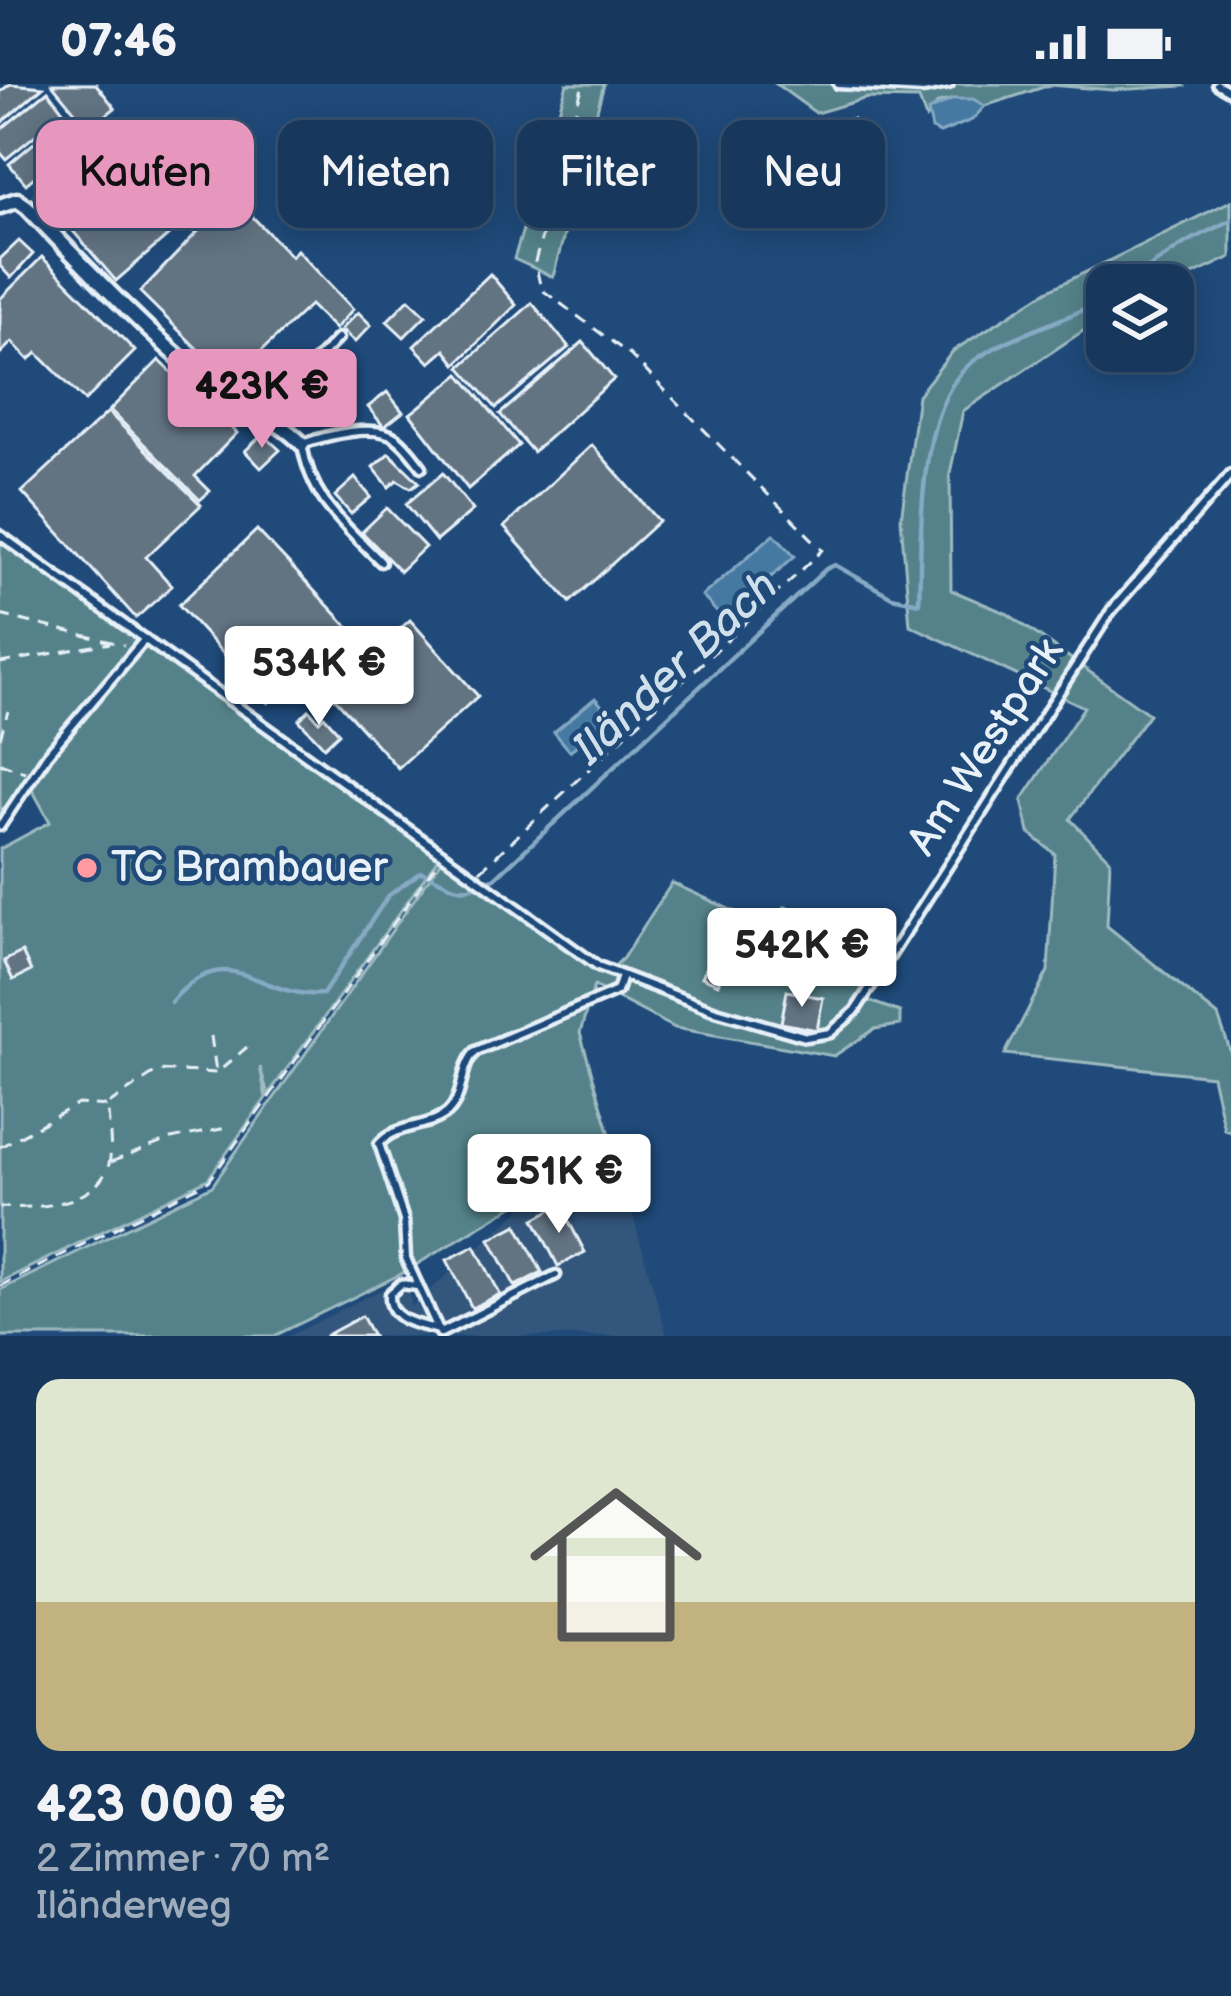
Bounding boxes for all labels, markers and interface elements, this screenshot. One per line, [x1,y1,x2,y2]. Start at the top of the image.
text: 07:46 [60,15,177,70]
chip: Kaufen [36,120,254,228]
chip: Mieten [278,120,493,228]
chip: Filter [517,120,697,228]
chip: Neu [721,120,885,228]
map controls [1086,264,1194,372]
button: layers [1086,264,1194,372]
pin: 423K € [164,349,360,451]
text: 423K € [195,364,329,411]
water label: Iländer Bach [562,559,790,777]
pin: 534K € [221,626,417,728]
street label: Am Westpark [897,629,1075,865]
text: 534K € [252,641,386,688]
place label: TC Brambauer [111,843,388,894]
marker: TC Brambauer [74,855,100,881]
pin: 542K € [704,908,900,1010]
text: 542K € [734,923,870,970]
pin: 251K € [461,1134,657,1236]
text: 251K € [495,1149,623,1196]
icon: home [508,1457,724,1673]
text: 423 000 € [36,1775,286,1836]
text: 2 Zimmer · 70 m² [36,1836,330,1883]
text: Iländerweg [36,1883,232,1930]

